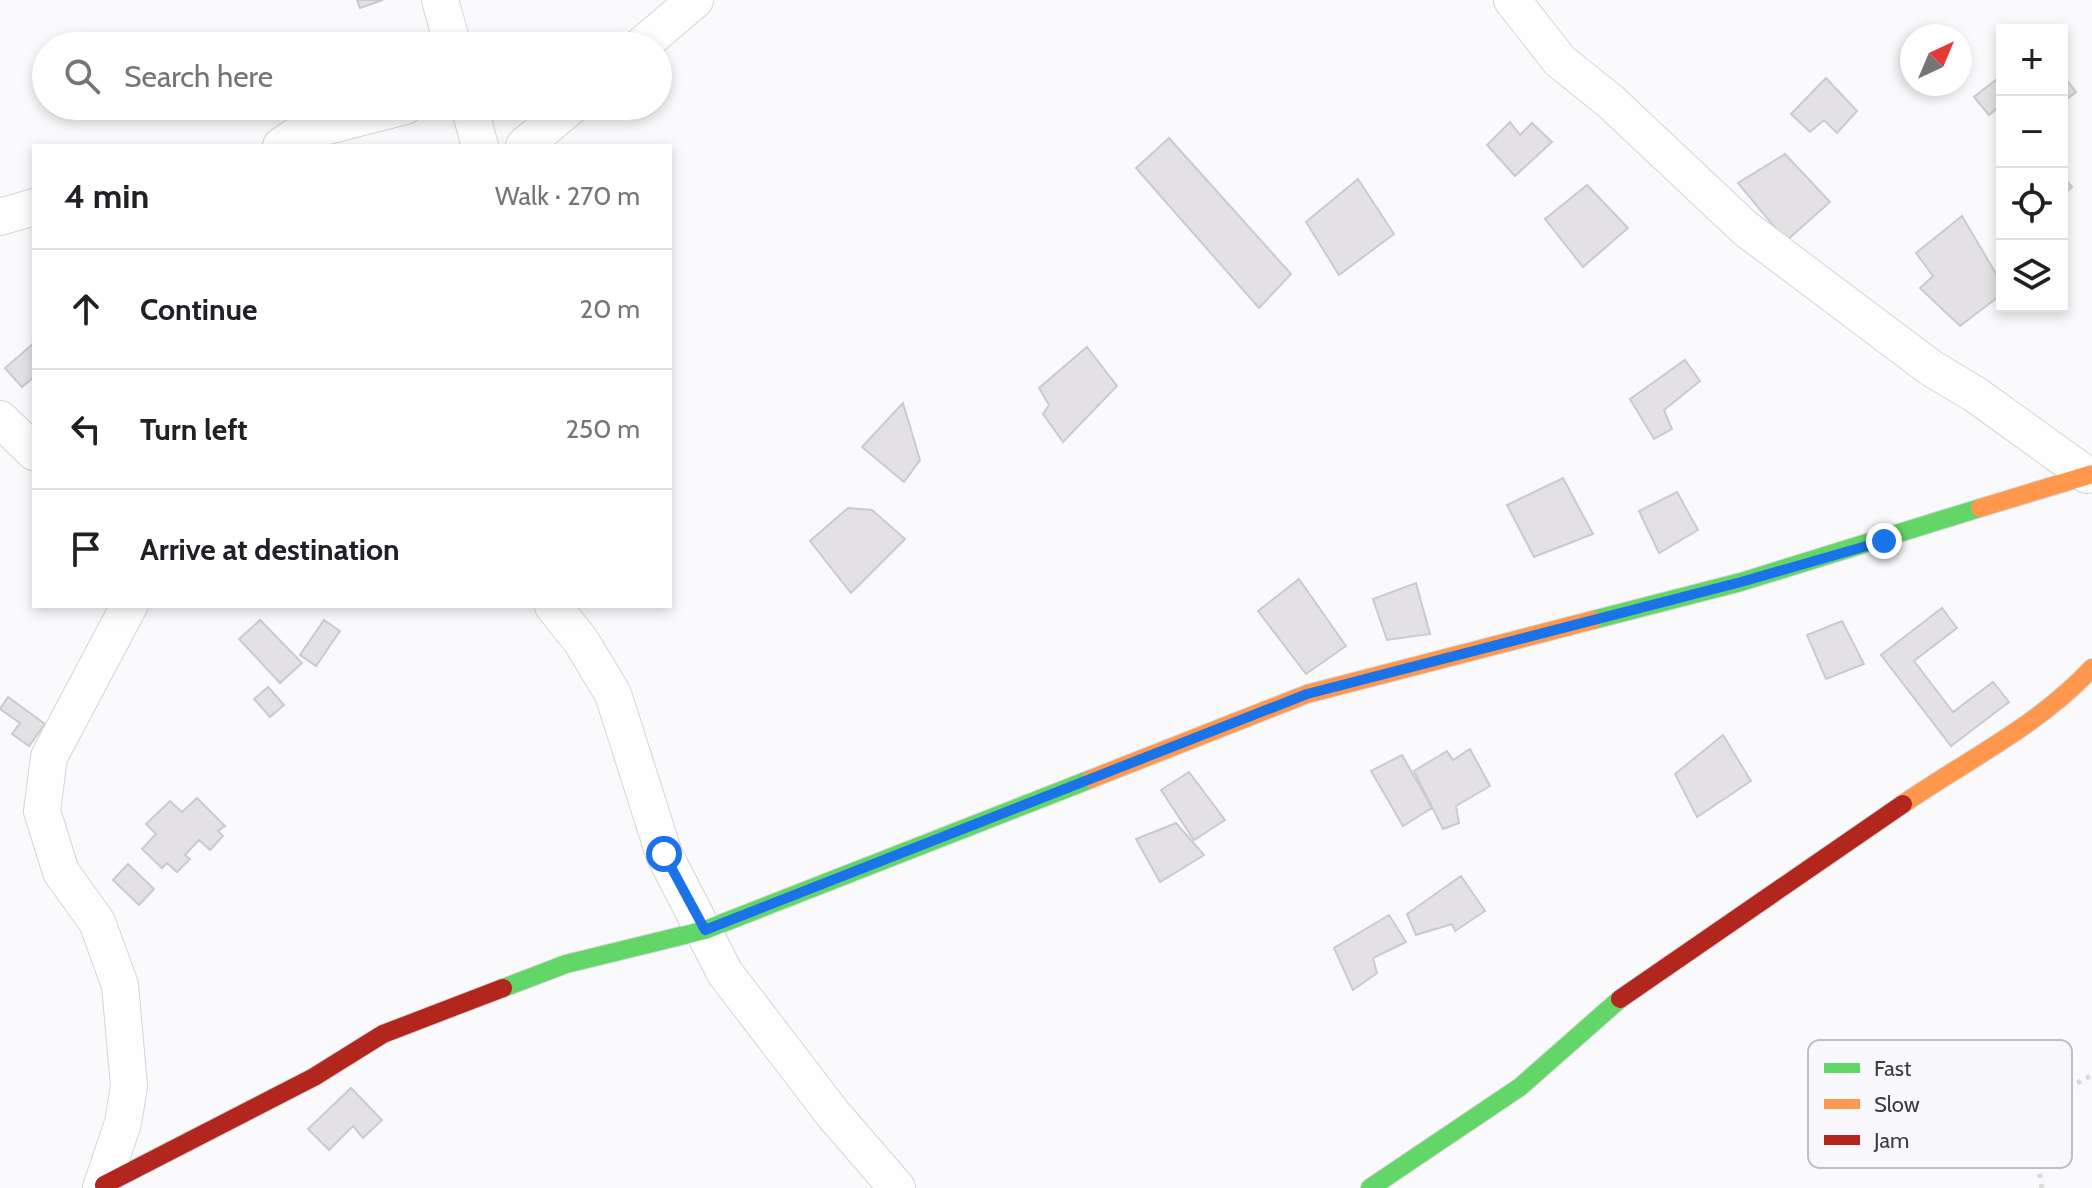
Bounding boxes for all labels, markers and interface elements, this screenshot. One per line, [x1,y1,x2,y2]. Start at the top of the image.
north arrow [1900,24,1972,96]
map controls [1996,24,2068,312]
button: + [1996,24,2068,96]
search box [32,32,672,120]
icon: search [60,54,104,98]
text: Search here [124,58,273,95]
button: − [1996,96,2068,168]
button: locate [1996,168,2068,240]
text: 4 min [64,175,149,217]
text: Walk · 270 m [495,180,640,212]
button: layers [1996,240,2068,312]
icon: ahead [64,287,108,331]
text: Continue [140,291,257,328]
text: 20 m [580,293,640,325]
icon: left [64,407,108,451]
text: Turn left [140,411,248,448]
text: 250 m [566,413,640,445]
route end [1866,523,1902,559]
icon: arrive [64,527,108,571]
text: Arrive at destination [140,531,400,568]
route start [646,836,682,872]
legend [1808,1040,2072,1168]
text: Fast [1874,1055,1912,1082]
text: Slow [1874,1091,1920,1118]
text: Jam [1873,1127,1909,1154]

